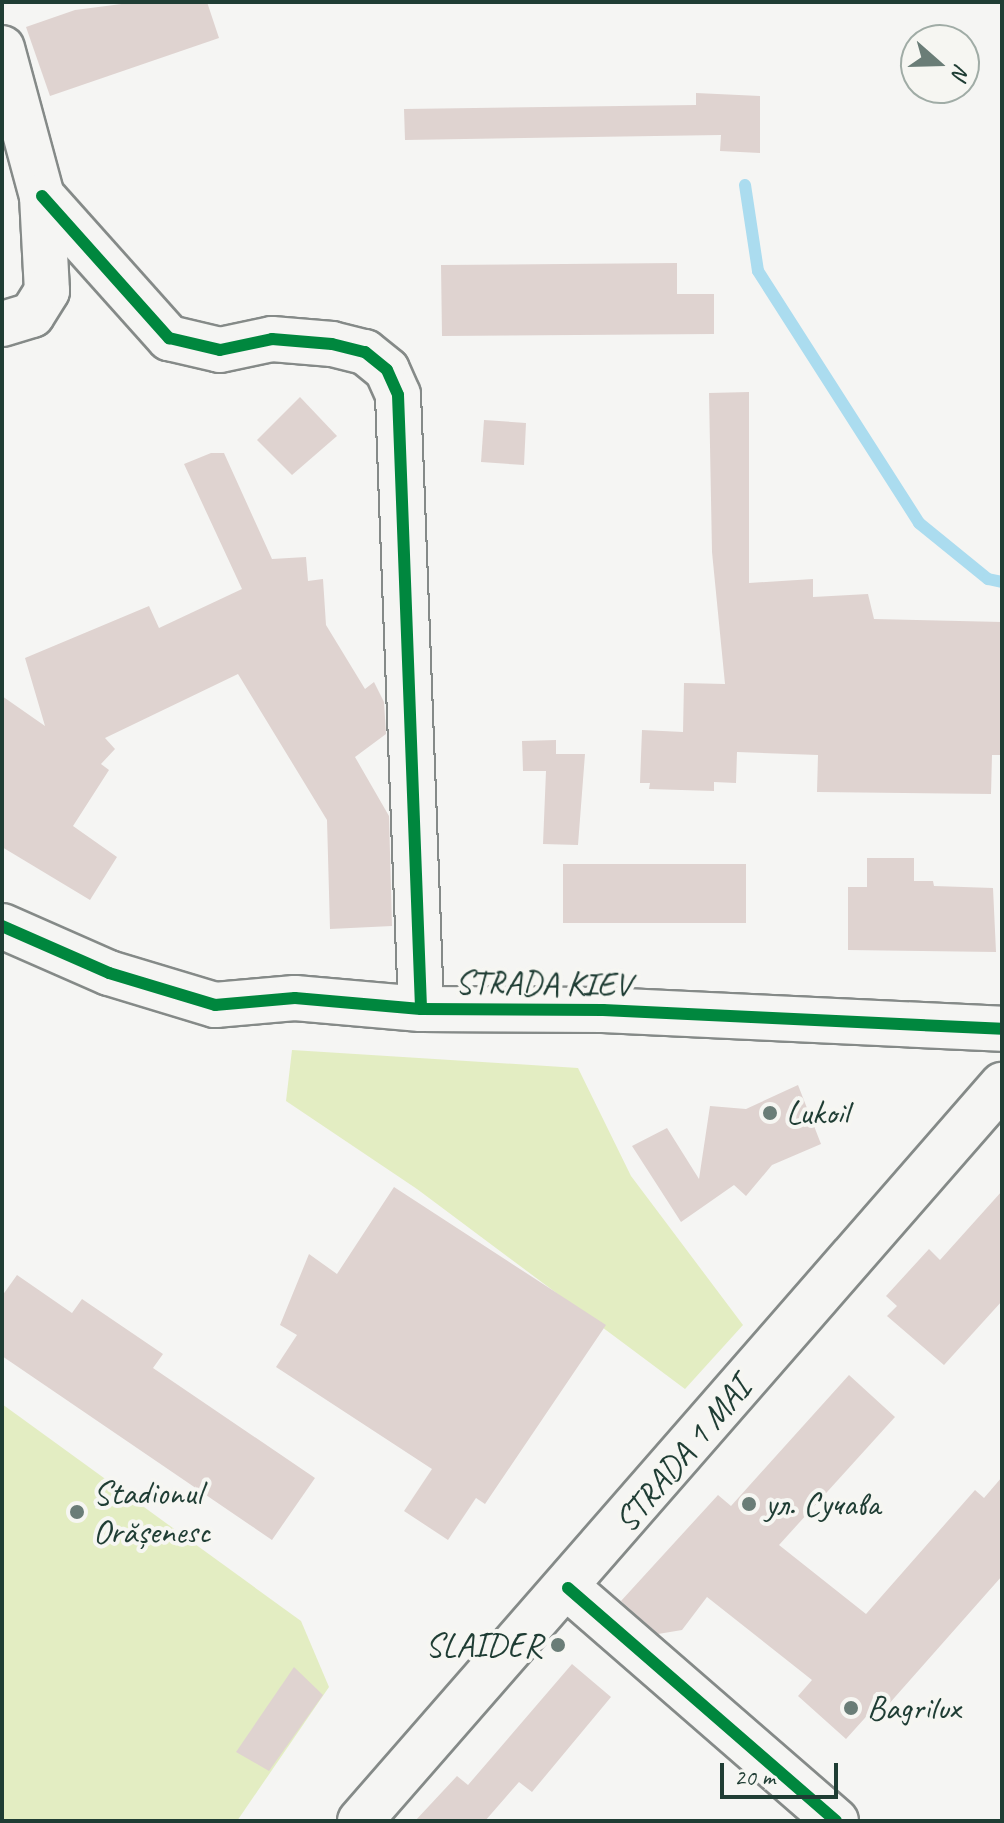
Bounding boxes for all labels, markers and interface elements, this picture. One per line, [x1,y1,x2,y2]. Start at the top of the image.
north arrow [900,24,980,104]
text: N [945,60,976,83]
street label: STRADA KIEV [454,961,632,1005]
place label: Lukoil [786,1093,849,1133]
marker: Lukoil [761,1104,779,1122]
street label: STRADA 1 MAI [605,1368,759,1540]
place label: Stadionul Orășenesc [93,1472,210,1552]
place label: ул. Сучава [765,1484,880,1524]
marker: ул. Сучава [740,1495,758,1513]
marker: Stadionul Orășenesc [68,1503,86,1521]
place label: SLAIDER [425,1625,542,1665]
marker: SLAIDER [549,1636,567,1654]
place label: Bagrilux [867,1688,960,1728]
marker: Bagrilux [842,1699,860,1717]
scale bar [724,1747,842,1797]
text: 20 m [734,1762,775,1792]

